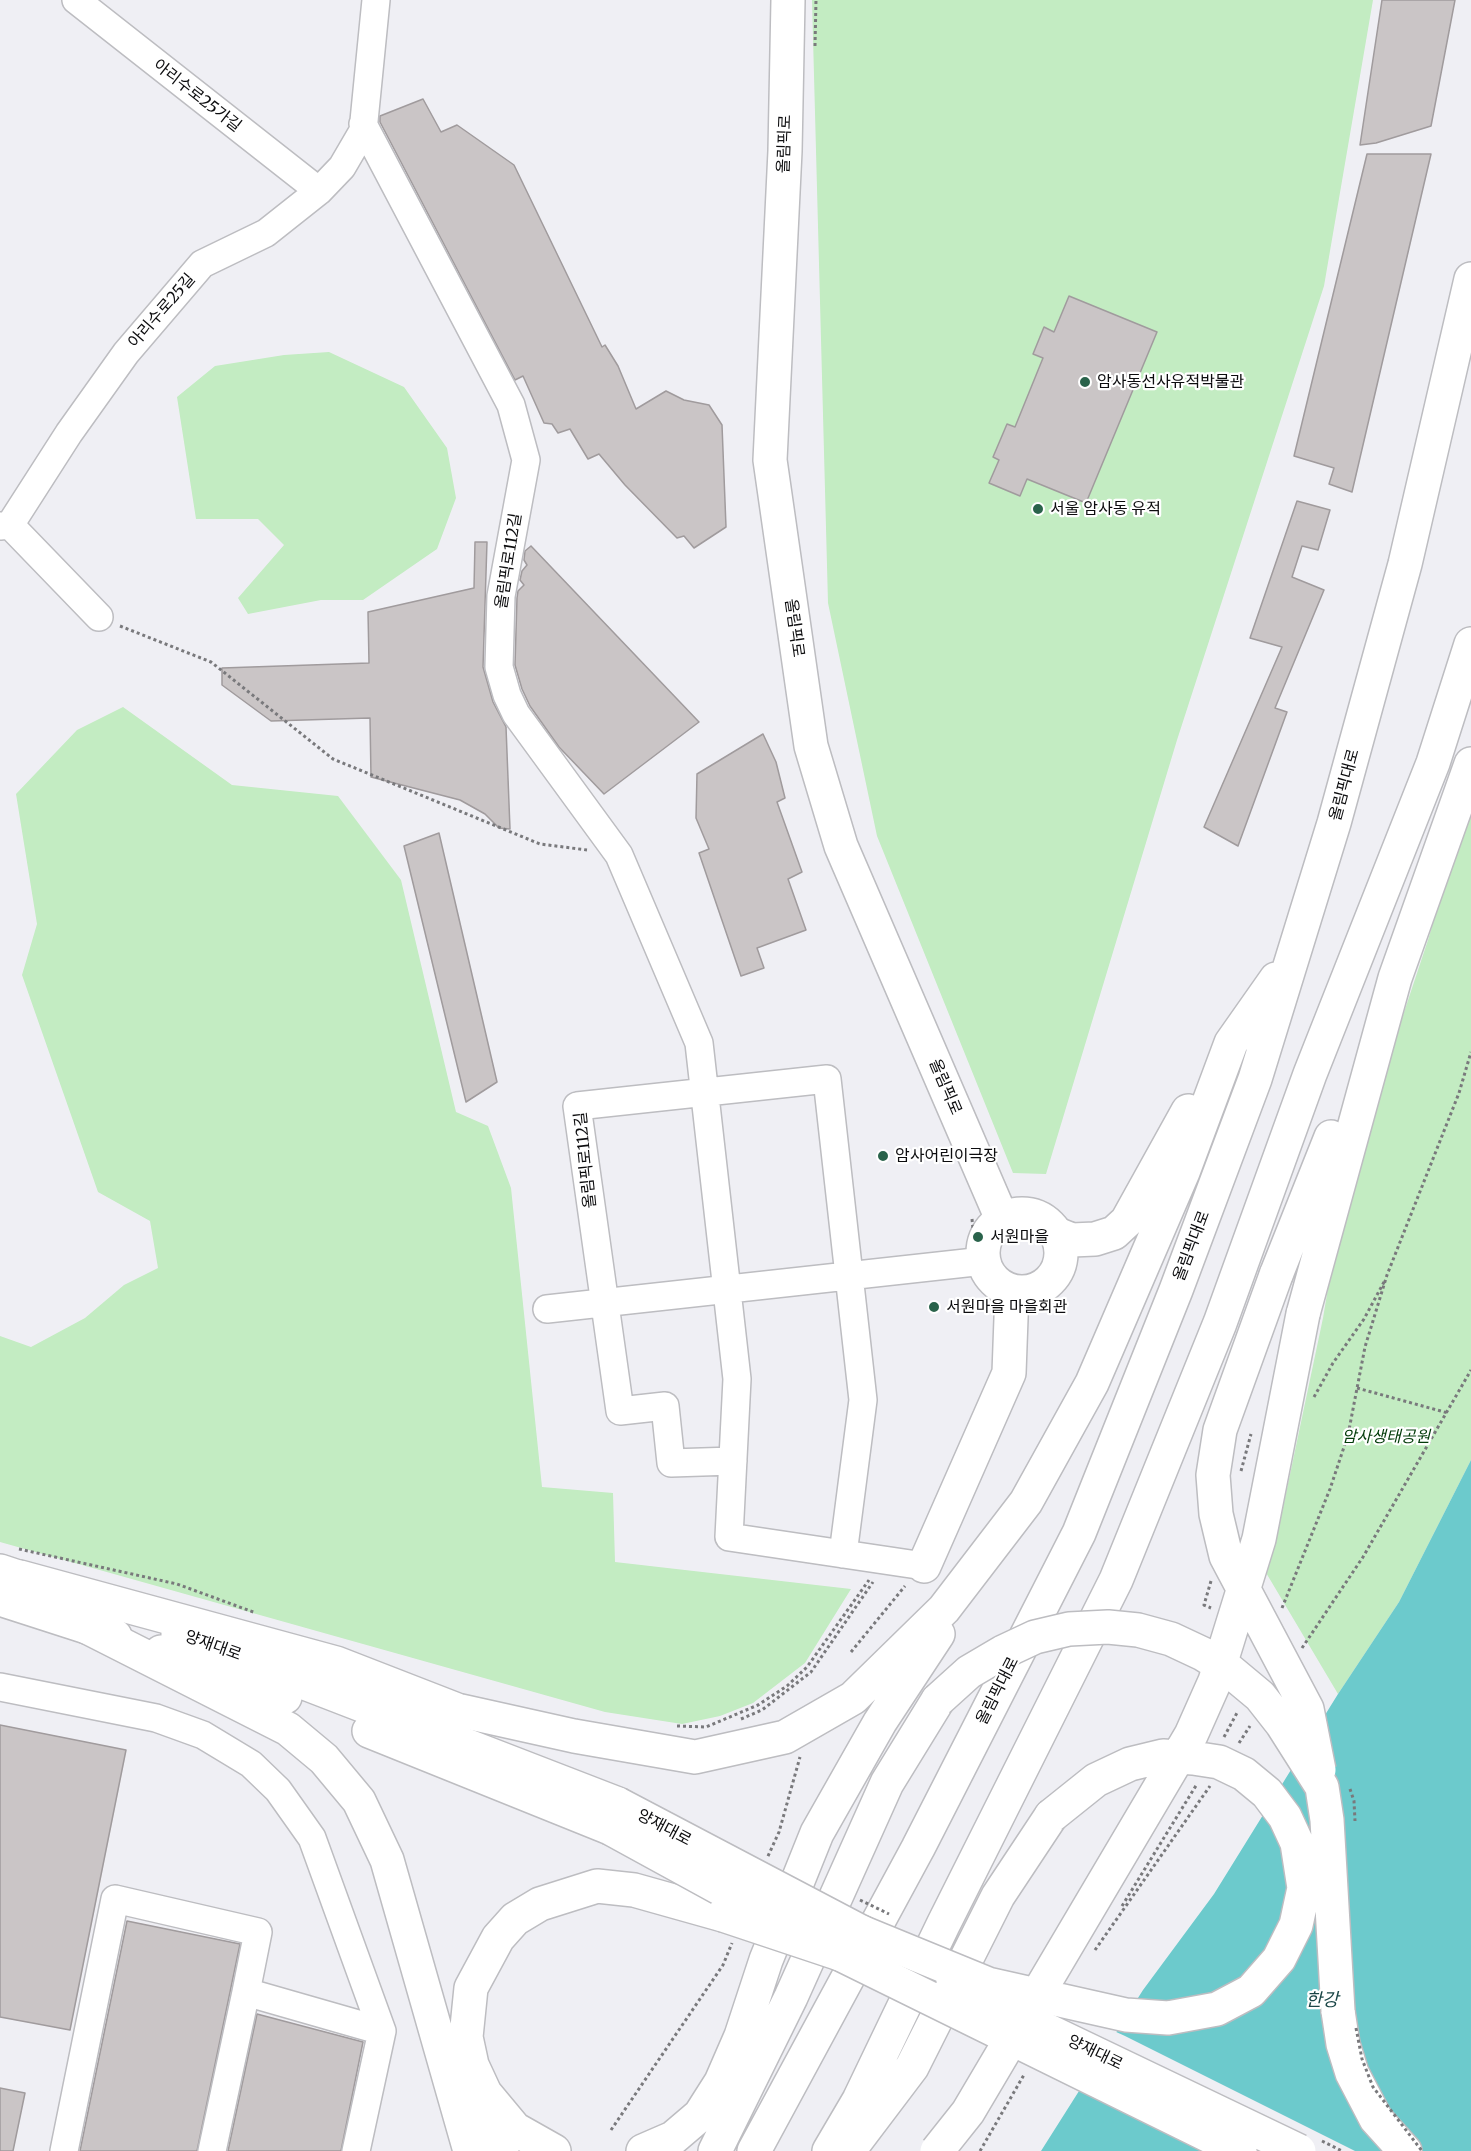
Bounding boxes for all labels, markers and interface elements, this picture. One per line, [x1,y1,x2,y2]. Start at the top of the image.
street label: 아리수로25가길 [149,56,245,136]
street label: 올림픽로 [774,114,796,174]
street label: 아리수로25길 [125,270,199,352]
place label: 암사동선사유적박물관 [1097,372,1244,392]
marker: 암사동선사유적박물관 [1078,375,1092,389]
place label: 서울 암사동 유적 [1050,499,1161,519]
marker: 서울 암사동 유적 [1031,502,1045,516]
street label: 올림픽로112길 [492,512,526,610]
street label: 올림픽로 [780,598,808,658]
street label: 올림픽대로 [1326,747,1364,823]
street label: 올림픽로 [925,1056,965,1118]
street label: 올림픽로112길 [571,1111,601,1209]
place label: 암사어린이극장 [895,1146,998,1166]
marker: 암사어린이극장 [876,1149,890,1163]
street label: 올림픽대로 [1170,1208,1214,1284]
place label: 서원마을 [990,1227,1049,1247]
marker: 서원마을 [971,1230,985,1244]
place label: 서원마을 마을회관 [946,1297,1068,1317]
marker: 서원마을 마을회관 [927,1300,941,1314]
park label: 암사생태공원 [1342,1427,1430,1447]
street label: 양재대로 [182,1627,244,1665]
street label: 올림픽대로 [973,1654,1023,1728]
street label: 양재대로 [633,1806,695,1850]
water label: 한강 [1305,1990,1339,2012]
street label: 양재대로 [1064,2031,1126,2075]

